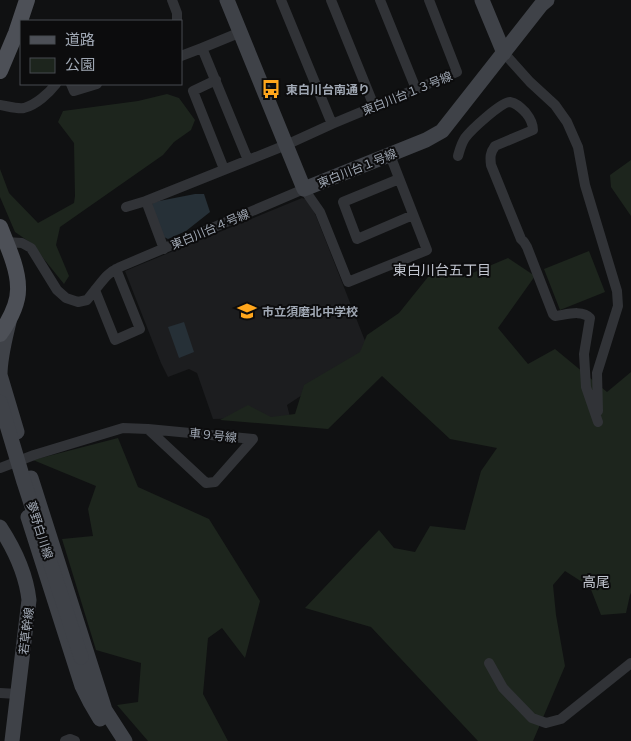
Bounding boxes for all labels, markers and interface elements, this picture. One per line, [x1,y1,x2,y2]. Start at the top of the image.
legend [20,20,182,85]
text: 道路 [65,29,95,50]
text: 公園 [65,54,95,75]
street label: 東白川台１３号線 [359,67,455,119]
bus stop icon: 東白川台南通り [260,78,282,100]
place label: 東白川台南通り [286,81,370,98]
street label: 東白川台１号線 [315,144,399,192]
street label: 東白川台４号線 [168,205,252,253]
district label: 東白川台五丁目 [393,260,491,279]
school or university icon: 市立須磨北中学校 [236,300,258,322]
place label: 市立須磨北中学校 [262,303,358,320]
street label: 車９号線 [188,424,238,446]
street label: 夢野白川線 [23,499,57,561]
district label: 高尾 [582,572,610,591]
street label: 若草幹線 [15,606,37,656]

